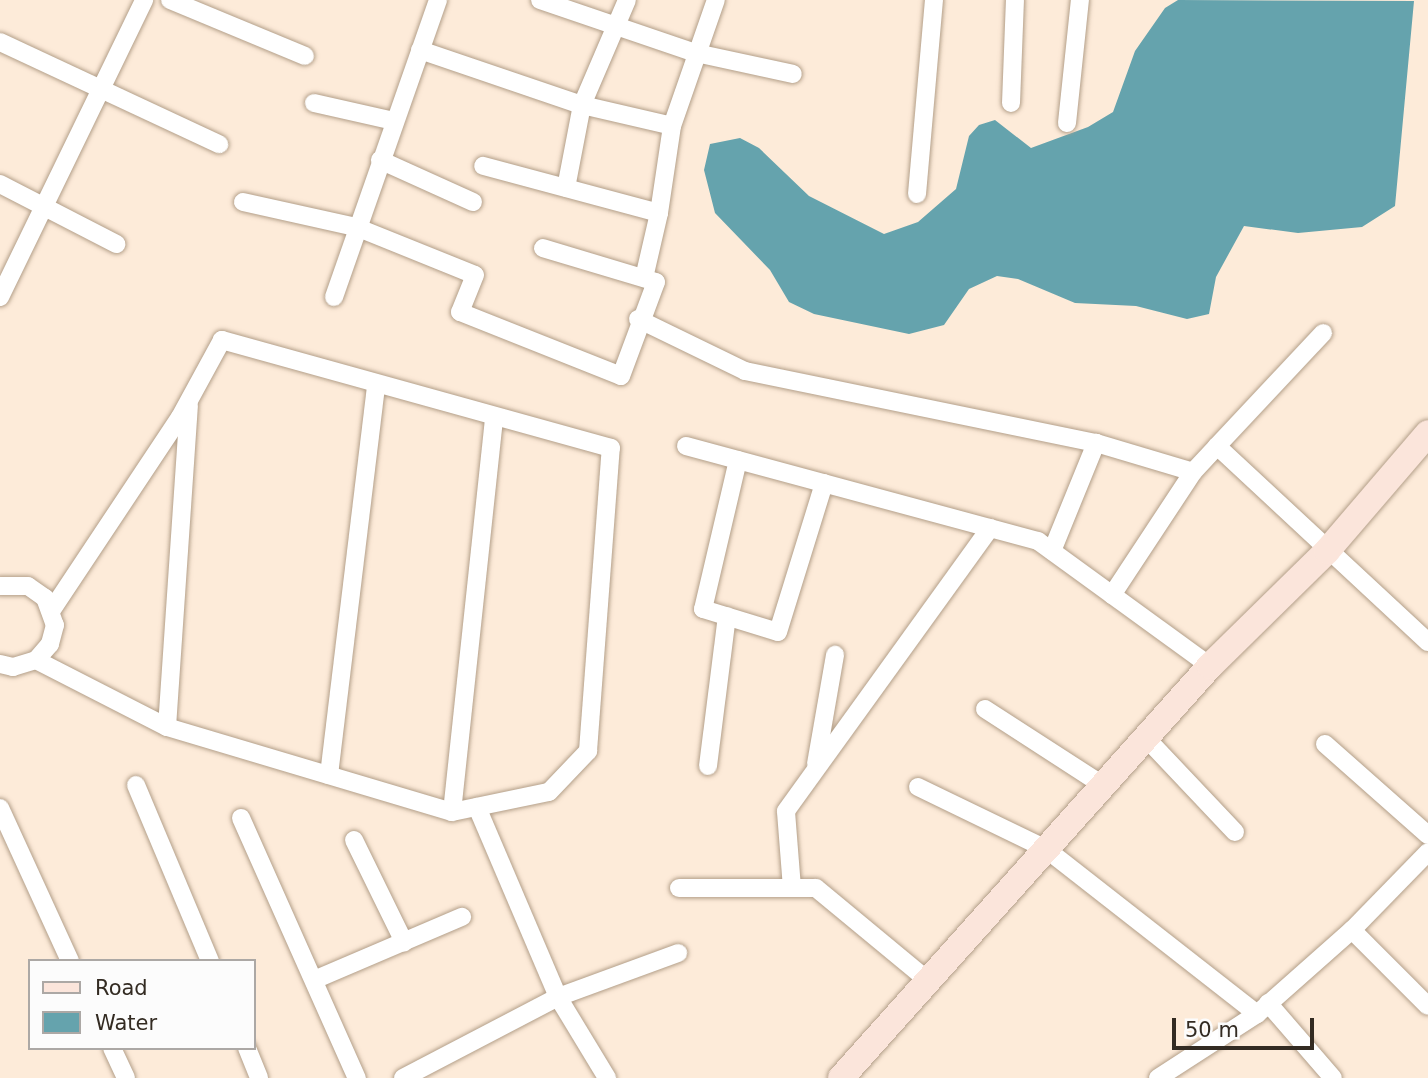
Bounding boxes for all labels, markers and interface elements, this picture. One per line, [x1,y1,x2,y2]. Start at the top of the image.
legend [28,959,256,1050]
text: Road [95,976,148,1000]
scale bar [1176,1004,1318,1048]
text: Water [95,1011,157,1035]
text: 50 m [1185,1018,1239,1042]

